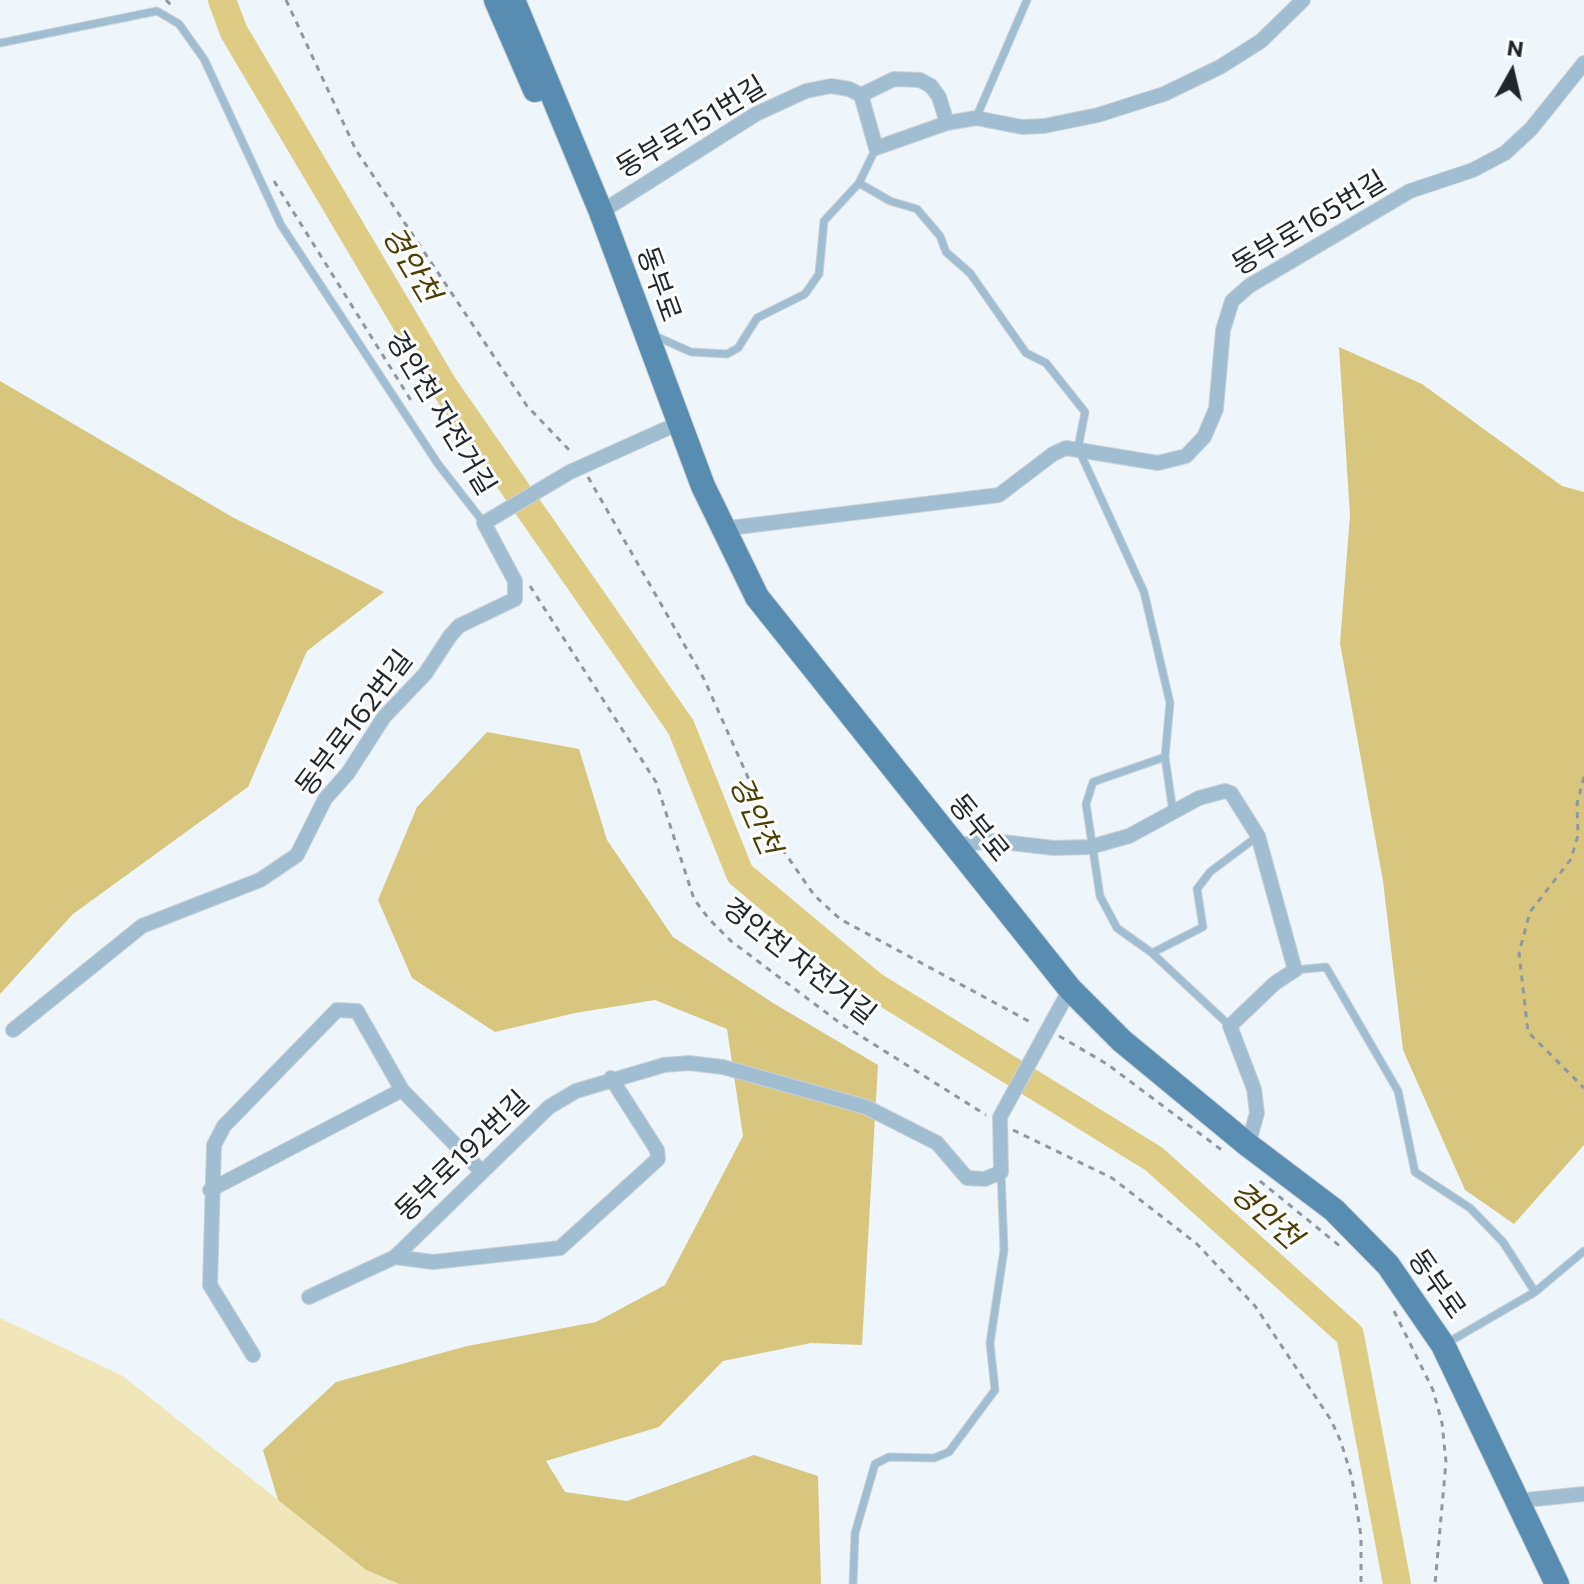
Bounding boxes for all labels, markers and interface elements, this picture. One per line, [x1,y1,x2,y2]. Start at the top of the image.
north arrow [1472,32,1552,112]
text: N [1505,33,1525,62]
street label: 동부로151번길 [610,69,772,185]
street label: 동부로165번길 [1226,164,1392,282]
water label: 경안천 [374,219,448,309]
street label: 동부로 [630,242,688,326]
street label: 경안천 자전거길 [379,325,503,501]
street label: 동부로162번길 [288,644,420,802]
water label: 경안천 [722,770,788,860]
street label: 동부로 [942,787,1016,869]
street label: 경안천 자전거길 [715,891,883,1031]
street label: 동부로192번길 [388,1084,536,1228]
water label: 경안천 [1223,1174,1309,1256]
street label: 동부로 [1401,1243,1473,1325]

